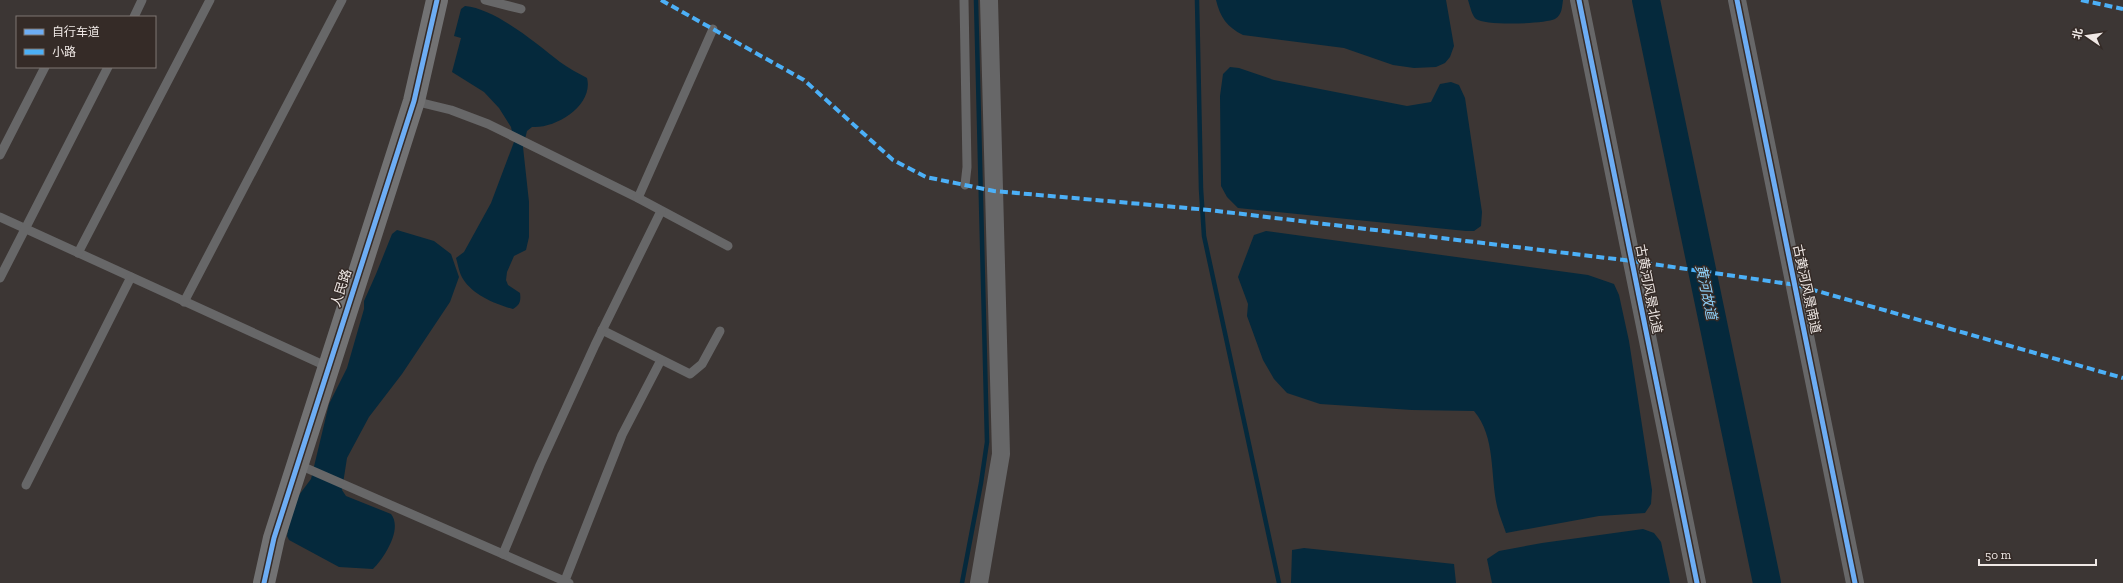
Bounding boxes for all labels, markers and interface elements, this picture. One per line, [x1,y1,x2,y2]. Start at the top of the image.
legend [16,16,156,68]
north arrow [2067,16,2107,56]
text: 自行车道 [52,25,100,39]
text: 北 [2070,27,2085,41]
text: 小路 [52,45,76,59]
street label: 古黄河风景北道 [1633,243,1665,335]
street label: 古黄河风景南道 [1790,243,1824,335]
water label: 黄河故道 [1692,263,1721,323]
street label: 人民路 [328,267,354,309]
scale bar [1979,541,2096,567]
text: 50 m [1985,548,2012,562]

